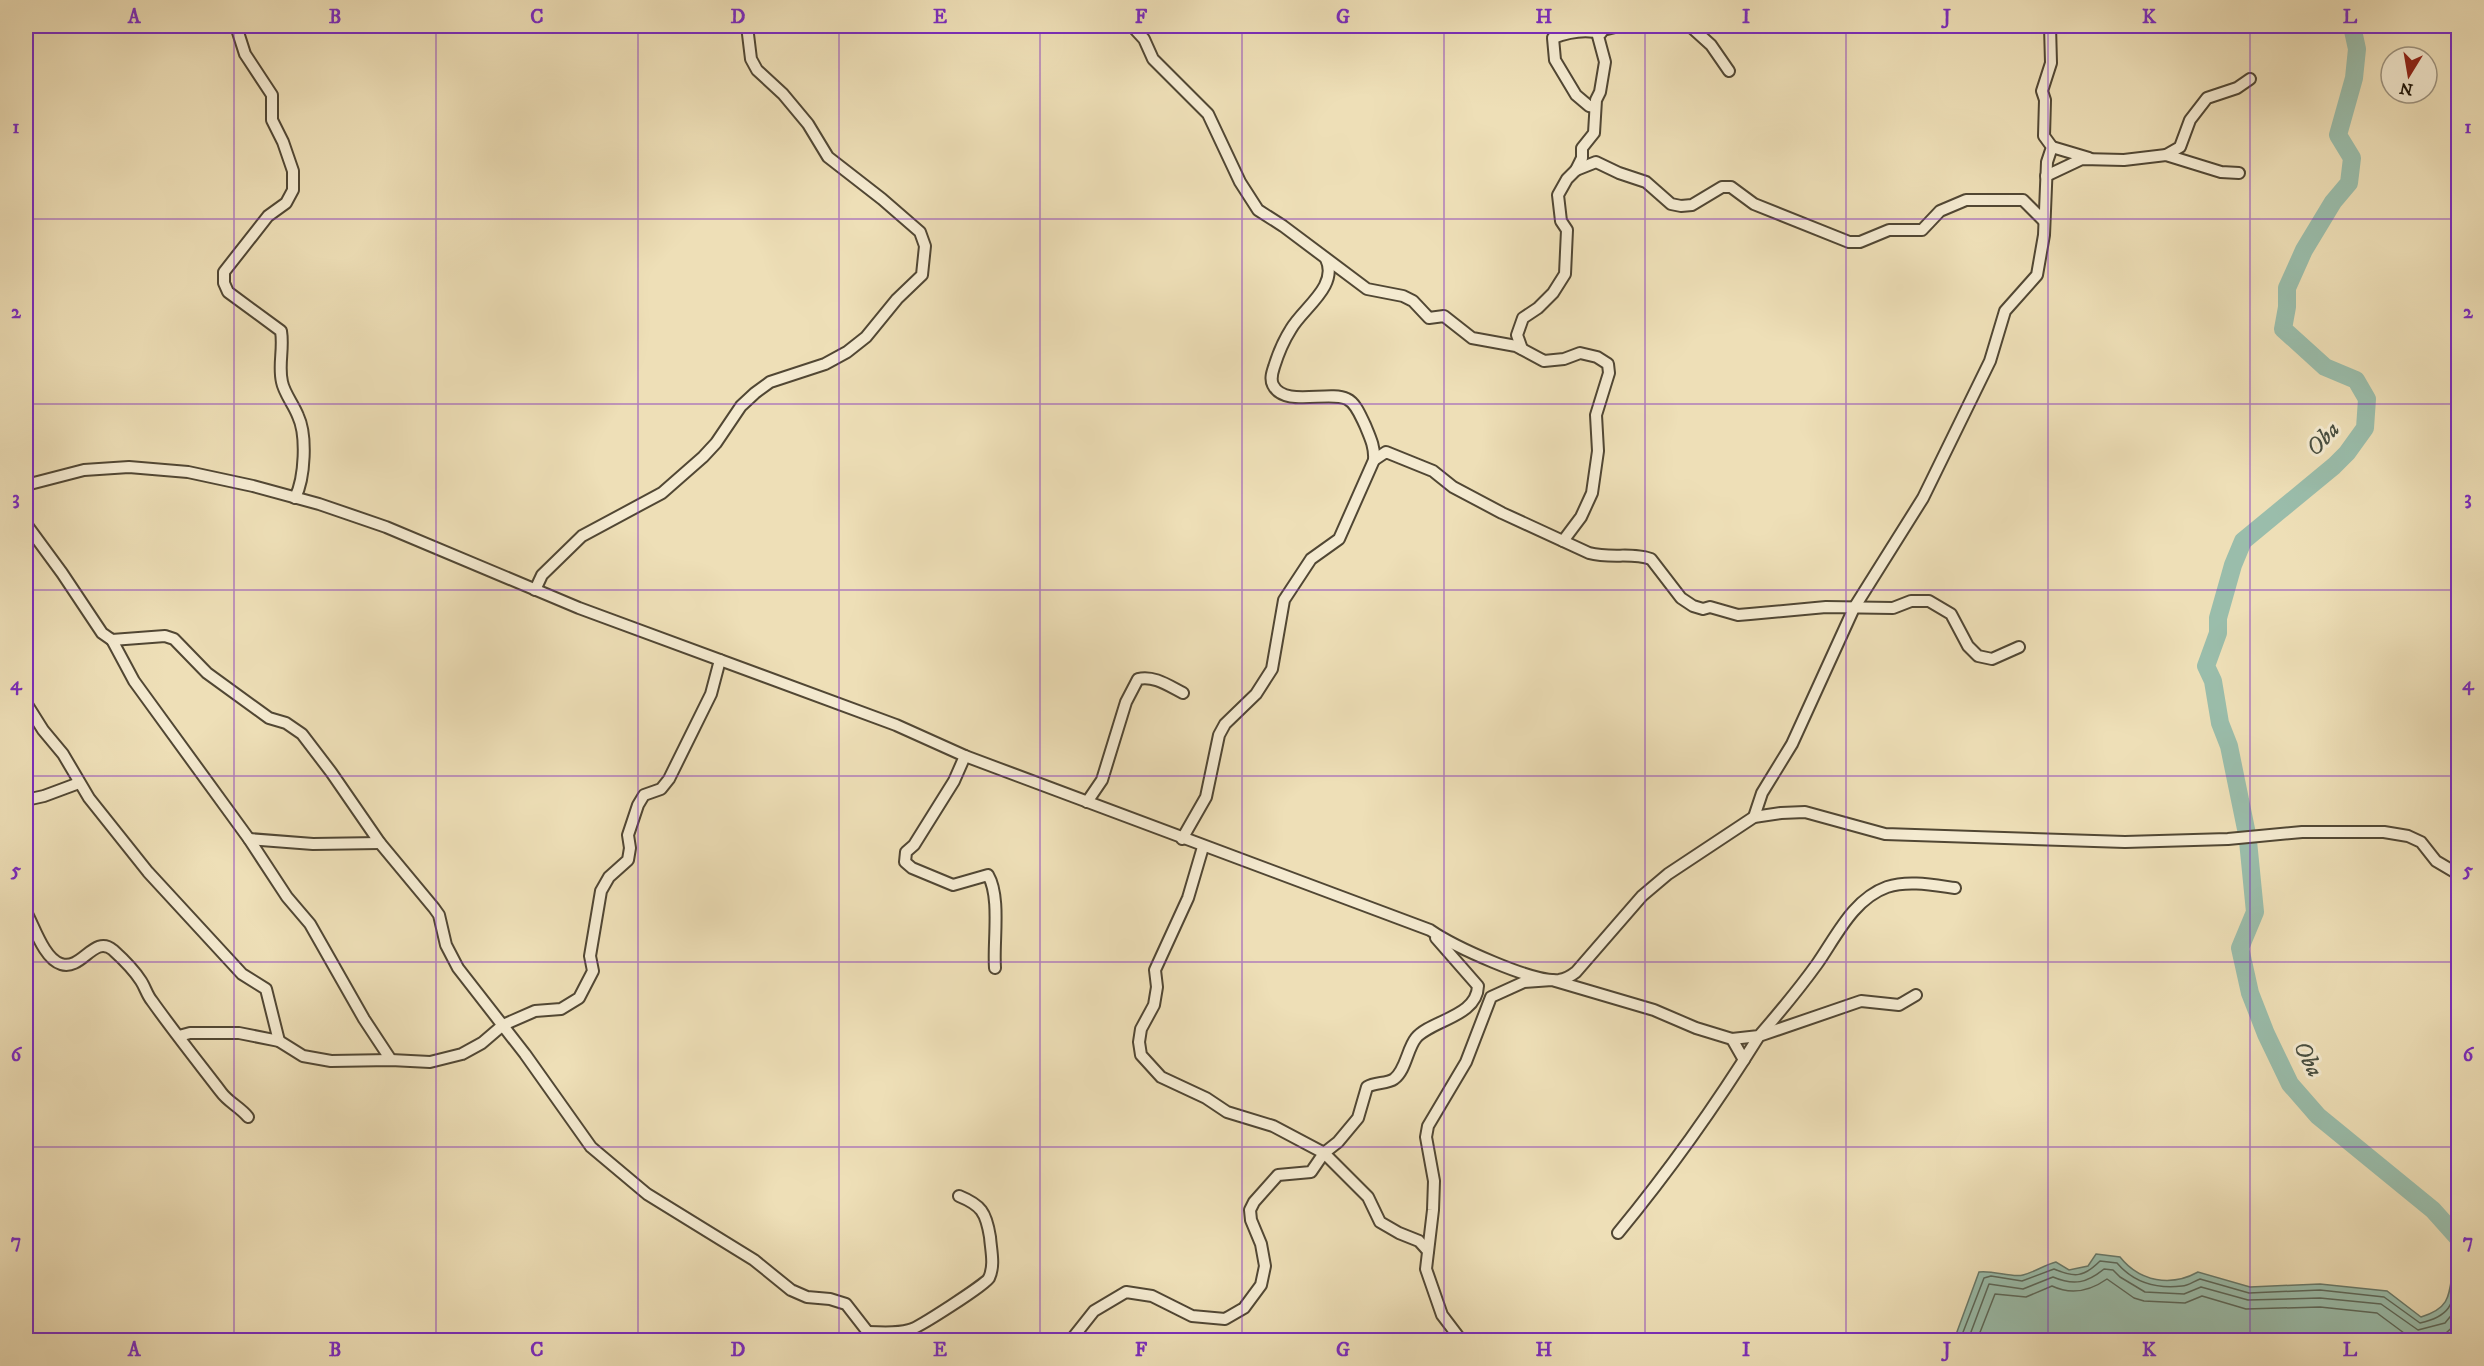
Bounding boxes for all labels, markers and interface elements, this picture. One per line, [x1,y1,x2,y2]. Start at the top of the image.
text: A [127,5,142,30]
text: B [329,5,341,30]
text: C [530,5,544,30]
text: D [731,5,746,30]
text: E [933,5,947,30]
text: F [1135,5,1148,30]
text: G [1336,5,1350,30]
text: H [1536,5,1553,30]
text: I [1742,5,1750,30]
text: J [1941,5,1951,30]
text: K [2142,5,2157,30]
text: L [2343,5,2358,30]
north arrow [2379,45,2439,105]
text: N [2398,78,2415,100]
text: 1 [12,115,20,140]
text: 1 [2464,115,2472,140]
text: 2 [11,300,22,325]
text: 2 [2463,300,2474,325]
water label: Oba [2299,415,2347,463]
text: 3 [12,486,20,511]
text: 3 [2464,486,2472,511]
text: 4 [10,672,23,697]
text: 4 [2462,672,2475,697]
text: 5 [10,858,21,883]
text: 5 [2462,858,2473,883]
water label: Oba [2286,1036,2330,1082]
text: 6 [11,1043,23,1068]
text: 6 [2463,1043,2475,1068]
text: 7 [11,1229,21,1254]
text: 7 [2463,1229,2473,1254]
text: A [127,1338,142,1363]
text: B [329,1338,341,1363]
text: C [530,1338,544,1363]
text: D [731,1338,746,1363]
text: E [933,1338,947,1363]
text: F [1135,1338,1148,1363]
text: G [1336,1338,1350,1363]
text: H [1536,1338,1553,1363]
text: I [1742,1338,1750,1363]
text: J [1941,1338,1951,1363]
text: K [2142,1338,2157,1363]
text: L [2343,1338,2358,1363]

